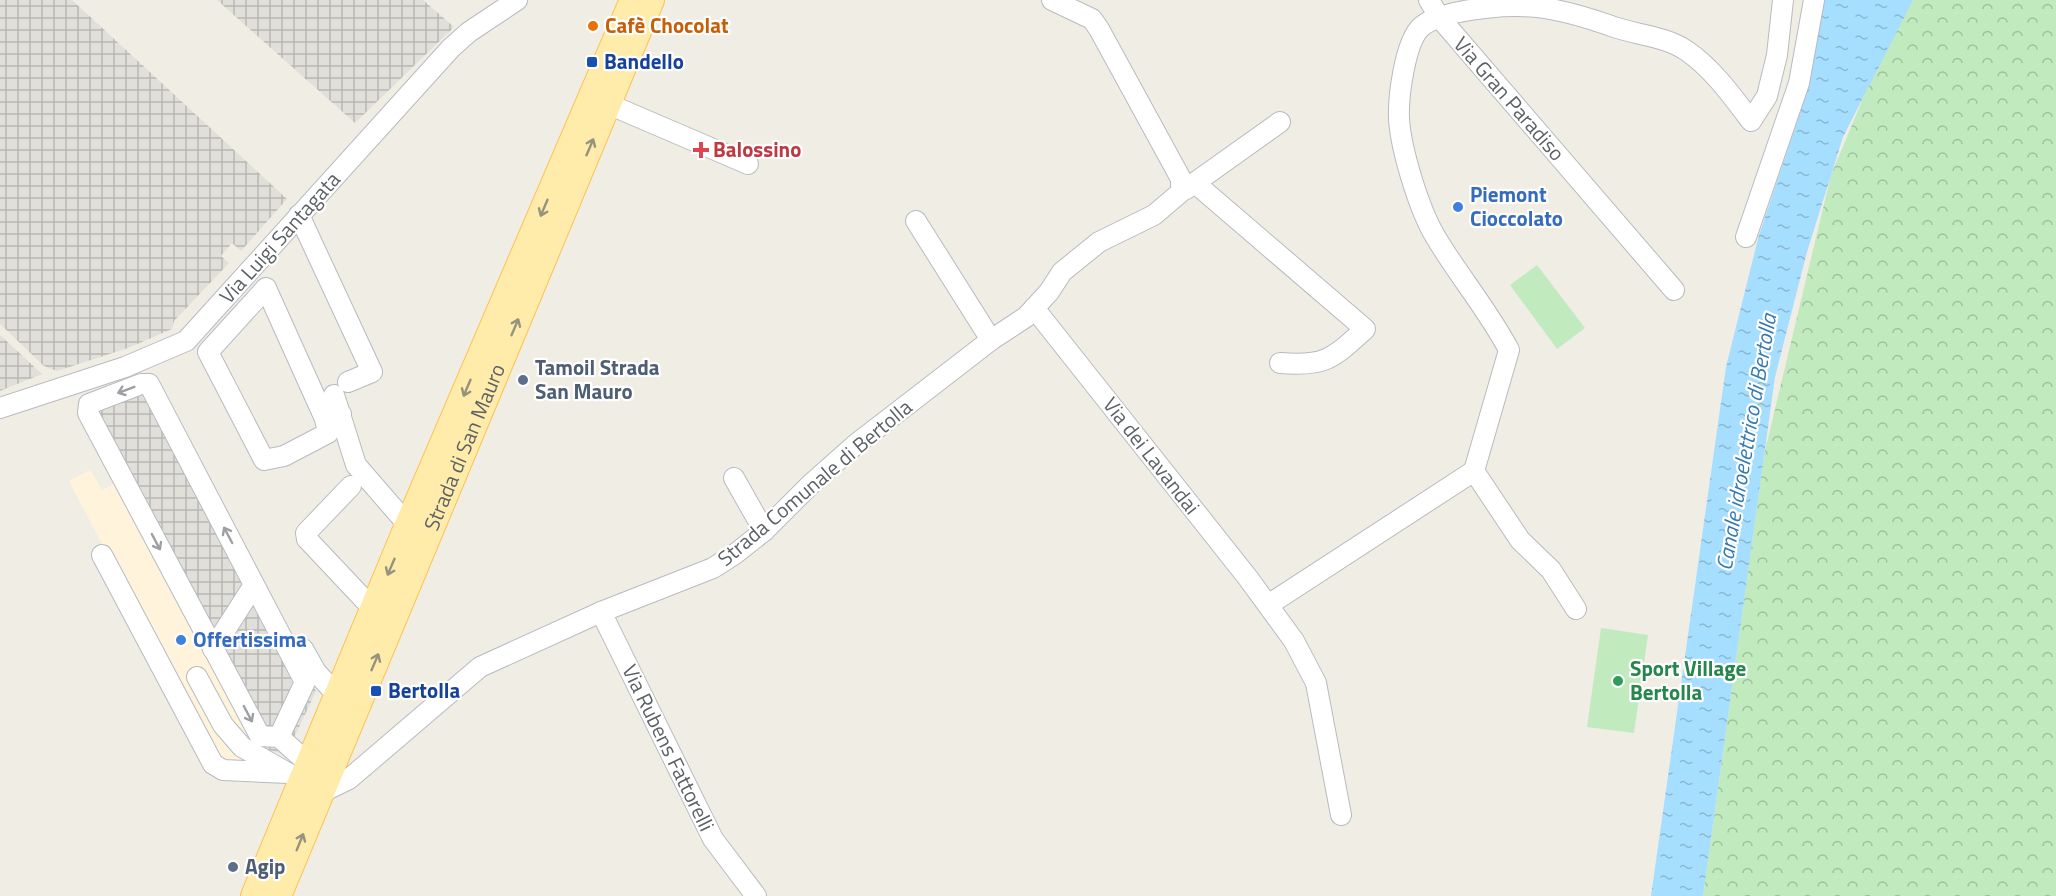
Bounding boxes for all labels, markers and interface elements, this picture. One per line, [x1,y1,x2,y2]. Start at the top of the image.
place label: Cafè Chocolat [605,9,729,41]
marker: Cafè Chocolat [586,19,600,33]
street label: Via Gran Paradiso [1447,29,1573,168]
place label: Bandello [604,45,684,77]
marker: Bandello [585,55,599,69]
place label: Balossino [713,133,801,165]
one-way arrow [585,138,596,157]
marker: Balossino [694,143,708,157]
street label: Via Luigi Santagata [211,164,348,310]
place label: Piemont Cioccolato [1470,178,1563,234]
one-way arrow [538,199,549,217]
marker: Piemont Cioccolato [1451,200,1465,214]
water label: Canale idroelettrico di Bertolla [1707,309,1786,573]
one-way arrow [510,318,521,337]
place label: Tamoil Strada San Mauro [535,351,660,407]
street label: Strada di San Mauro [415,358,513,535]
marker: Tamoil Strada San Mauro [516,373,530,387]
one-way arrow [461,378,472,396]
one-way arrow [117,385,136,396]
street label: Via dei Lavandai [1096,390,1208,521]
street label: Strada Comunale di Bertolla [710,391,919,573]
one-way arrow [222,526,234,544]
one-way arrow [150,533,162,550]
one-way arrow [385,557,396,576]
place label: Offertissima [193,623,307,655]
marker: Offertissima [174,633,188,647]
place label: Sport Village Bertolla [1630,652,1746,708]
one-way arrow [370,653,381,672]
street label: Via Rubens Fattorelli [615,659,723,836]
place label: Bertolla [388,674,460,706]
marker: Sport Village Bertolla [1611,674,1625,688]
marker: Bertolla [369,684,383,698]
one-way arrow [243,705,254,723]
one-way arrow [295,833,306,852]
place label: Agip [245,850,286,882]
marker: Agip [226,860,240,874]

